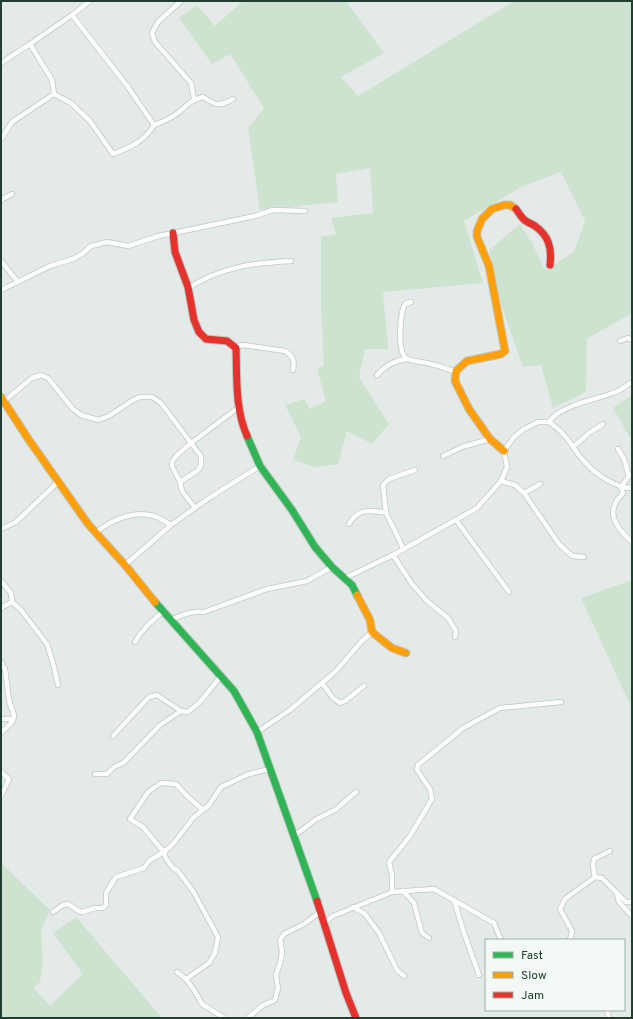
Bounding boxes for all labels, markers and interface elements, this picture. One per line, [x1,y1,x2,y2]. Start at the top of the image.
legend [485,939,625,1011]
text: Fast [521,948,543,964]
text: Slow [521,968,547,984]
text: Jam [521,988,544,1004]

